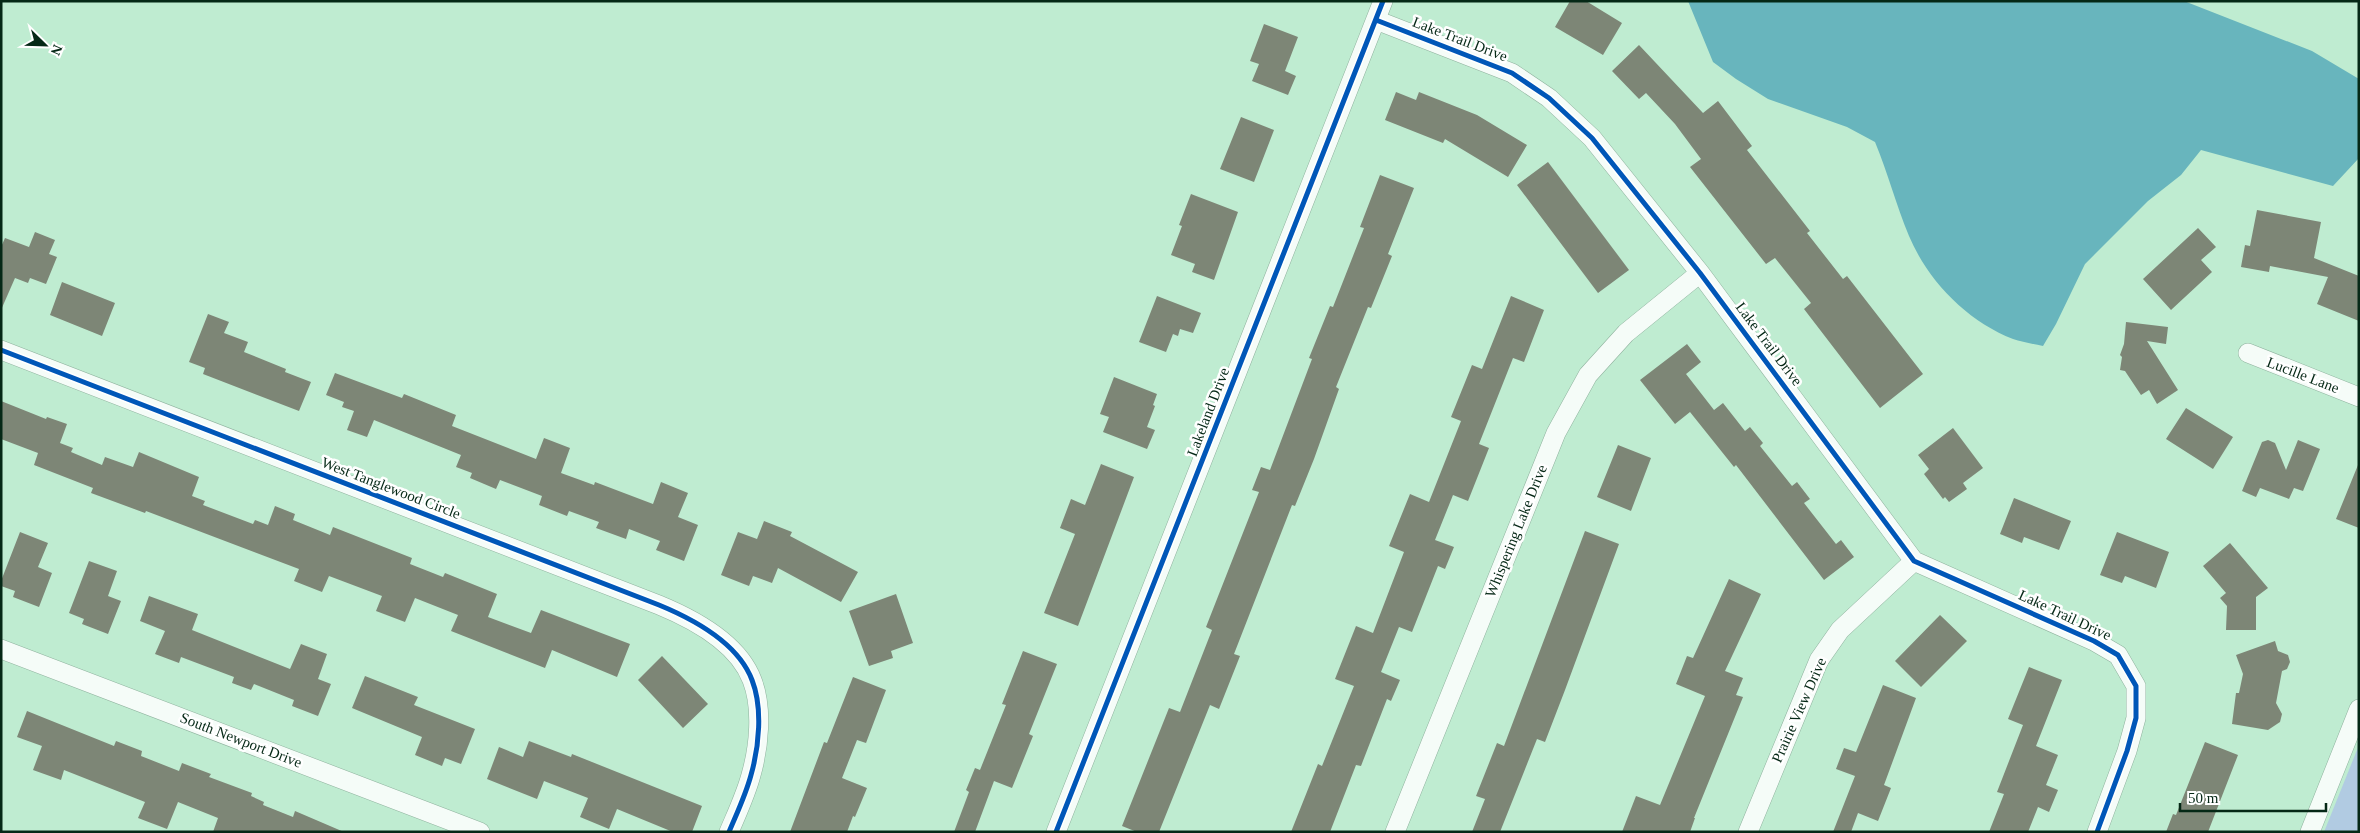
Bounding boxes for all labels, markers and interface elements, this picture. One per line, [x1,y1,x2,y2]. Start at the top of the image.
street label: Lake Trail Drive [1410,14,1510,65]
north arrow [20,20,70,70]
text: N [48,42,65,57]
street label: Lake Trail Drive [1733,299,1806,389]
street label: Lucille Lane [2265,354,2342,396]
street label: Lakeland Drive [1184,365,1232,459]
street label: West Tanglewood Circle [319,454,463,522]
street label: Whispering Lake Drive [1482,462,1550,600]
street label: Lake Trail Drive [2016,587,2114,644]
street label: Prairie View Drive [1769,655,1829,765]
street label: South Newport Drive [178,709,304,771]
scale bar [2180,780,2326,812]
text: 50 m [2188,790,2219,806]

